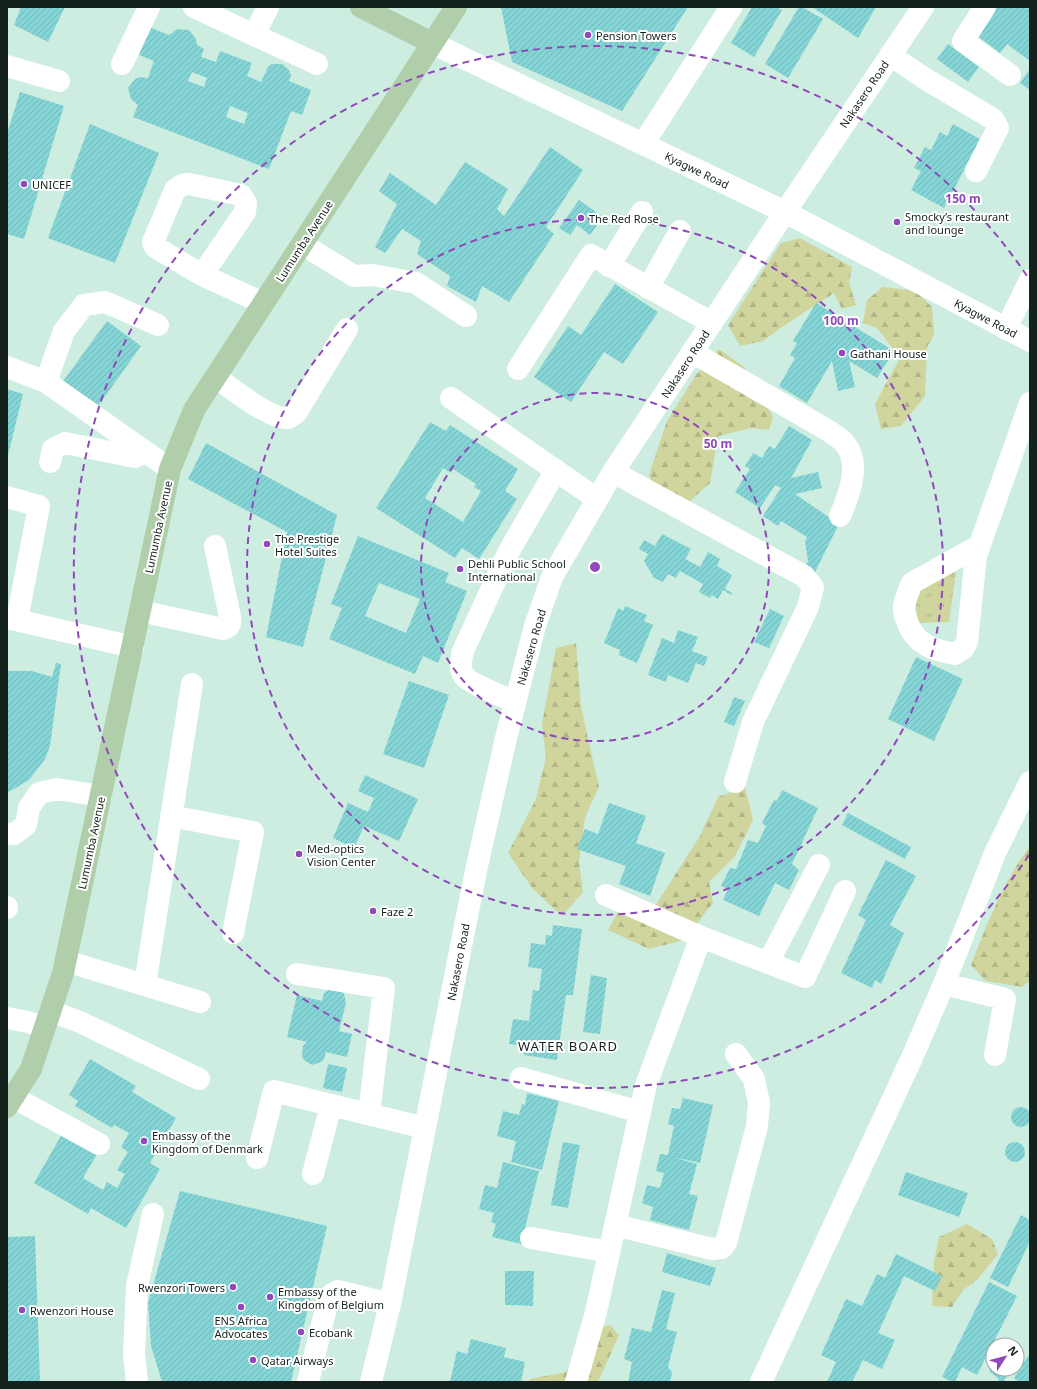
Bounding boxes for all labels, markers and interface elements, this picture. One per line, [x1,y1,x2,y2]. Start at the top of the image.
place label: Pension Towers [596,28,677,43]
marker: Pension Towers [583,30,593,40]
street label: Nakasero Road [836,57,892,131]
street label: Kyagwe Road [662,148,732,192]
place label: UNICEF [32,177,71,192]
marker: UNICEF [19,179,29,189]
text: 150 m [945,190,981,207]
street label: Lumumba Avenue [272,197,336,285]
place label: Smocky’s restaurant and lounge [905,209,1009,237]
place label: The Red Rose [589,211,659,226]
marker: The Red Rose [576,213,586,223]
marker: Smocky’s restaurant and lounge [892,217,902,227]
street label: Kyagwe Road [952,295,1020,341]
text: 100 m [823,312,859,329]
street label: Nakasero Road [657,327,713,401]
place label: Gathani House [850,346,927,361]
marker: Gathani House [837,348,847,358]
text: 50 m [704,435,732,452]
street label: Lumumba Avenue [141,479,175,575]
place label: The Prestige Hotel Suites [275,531,339,559]
marker: The Prestige Hotel Suites [262,539,272,549]
place label: Dehli Public School International [468,556,566,584]
centre of rings [588,560,602,574]
marker: Dehli Public School International [455,564,465,574]
street label: Nakasero Road [513,607,549,687]
street label: Lumumba Avenue [74,795,108,891]
place label: Med-optics Vision Center [307,841,376,869]
marker: Med-optics Vision Center [294,849,304,859]
place label: Faze 2 [381,904,413,919]
marker: Faze 2 [368,906,378,916]
street label: Nakasero Road [443,922,473,1002]
district label: WATER BOARD [518,1037,618,1055]
place label: Embassy of the Kingdom of Denmark [152,1128,263,1156]
marker: Embassy of the Kingdom of Denmark [139,1136,149,1146]
place label: Rwenzori Towers [138,1280,225,1295]
marker: Rwenzori Towers [228,1282,238,1292]
place label: Embassy of the Kingdom of Belgium [278,1284,384,1312]
marker: Embassy of the Kingdom of Belgium [265,1292,275,1302]
marker: ENS Africa Advocates [236,1302,246,1312]
place label: Rwenzori House [30,1303,114,1318]
marker: Rwenzori House [17,1305,27,1315]
place label: ENS Africa Advocates [214,1313,268,1341]
place label: Ecobank [309,1325,353,1340]
marker: Ecobank [296,1327,306,1337]
north arrow [985,1337,1025,1377]
text: N [1005,1343,1022,1359]
place label: Qatar Airways [261,1353,333,1368]
marker: Qatar Airways [248,1355,258,1365]

